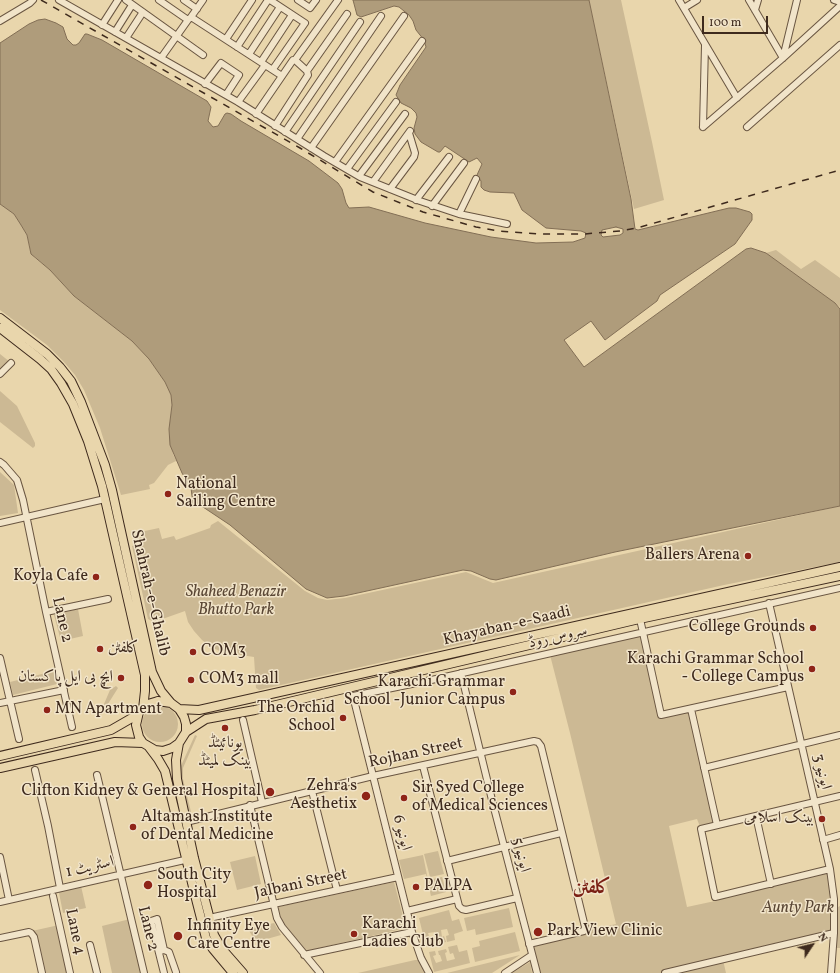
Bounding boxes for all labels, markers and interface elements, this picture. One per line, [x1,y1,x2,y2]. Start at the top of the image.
scale bar [704,8,770,34]
text: 100 m [709,15,741,31]
place label: National Sailing Centre [176,475,276,513]
marker: National Sailing Centre [163,489,173,499]
street label: Shahrah-e-Ghalib [125,528,173,658]
place label: Ballers Arena [645,546,740,566]
marker: Ballers Arena [743,551,753,561]
place label: Koyla Cafe [13,567,88,587]
marker: Koyla Cafe [91,572,101,582]
park label: Shaheed Benazir Bhutto Park [186,583,286,621]
street label: Lane 2 [46,596,76,644]
street label: Khayaban-e-Saadi [441,603,573,651]
place label: College Grounds [689,618,805,638]
street label: سروس روڈ [527,622,589,654]
marker: College Grounds [808,623,818,633]
place label: کلفٹن [108,639,139,659]
place label: COM3 [201,642,246,662]
marker: کلفٹن [95,644,105,654]
marker: COM3 [188,647,198,657]
place label: Karachi Grammar School - College Campus [627,650,804,688]
marker: Karachi Grammar School - College Campus [807,664,817,674]
place label: ایچ بی ایل پاکستان [18,668,113,688]
place label: COM3 mall [199,670,279,690]
marker: ایچ بی ایل پاکستان [116,673,126,683]
place label: Karachi Grammar School -Junior Campus [344,673,505,711]
marker: COM3 mall [186,675,196,685]
marker: Karachi Grammar School -Junior Campus [508,687,518,697]
place label: The Orchid School [257,699,335,737]
place label: MN Apartment [55,700,162,720]
marker: MN Apartment [42,705,52,715]
marker: The Orchid School [338,713,348,723]
marker: یونائیٹڈ بینک لمیٹڈ [220,723,230,733]
place label: یونائیٹڈ بینک لمیٹڈ [198,734,252,772]
street label: Rojhan Street [367,735,465,773]
street label: ایونیو 3 [808,752,834,792]
place label: Zehra's Aesthetix [290,777,357,815]
place label: Sir Syed College of Medical Sciences [412,779,548,817]
place label: Clifton Kidney & General Hospital [21,782,261,802]
marker: Clifton Kidney & General Hospital [264,786,276,798]
marker: Zehra's Aesthetix [360,790,372,802]
marker: Sir Syed College of Medical Sciences [399,793,409,803]
place label: Altamash Institute of Dental Medicine [141,808,274,846]
place label: بینک اسلامی [744,809,814,829]
street label: ایونیو 6 [387,813,415,853]
marker: بینک اسلامی [817,814,827,824]
marker: Altamash Institute of Dental Medicine [128,822,138,832]
street label: ایونیو 5 [506,835,534,875]
street label: اسٹریٹ 1 [64,853,116,883]
place label: South City Hospital [157,866,231,904]
street label: Jalbani Street [253,866,349,904]
place label: PALPA [424,877,472,897]
district label: کلفٹن [573,877,611,901]
marker: South City Hospital [142,879,154,891]
marker: PALPA [411,882,421,892]
park label: Aunty Park [762,899,834,919]
street label: Lane 2 [132,904,162,954]
street label: Lane 4 [60,907,88,957]
place label: Karachi Ladies Club [362,915,443,953]
place label: Infinity Eye Care Centre [187,917,270,955]
place label: Park View Clinic [547,922,662,942]
north arrow [792,925,832,965]
marker: Park View Clinic [532,926,544,938]
marker: Karachi Ladies Club [349,929,359,939]
marker: Infinity Eye Care Centre [172,930,184,942]
text: N [814,930,831,945]

